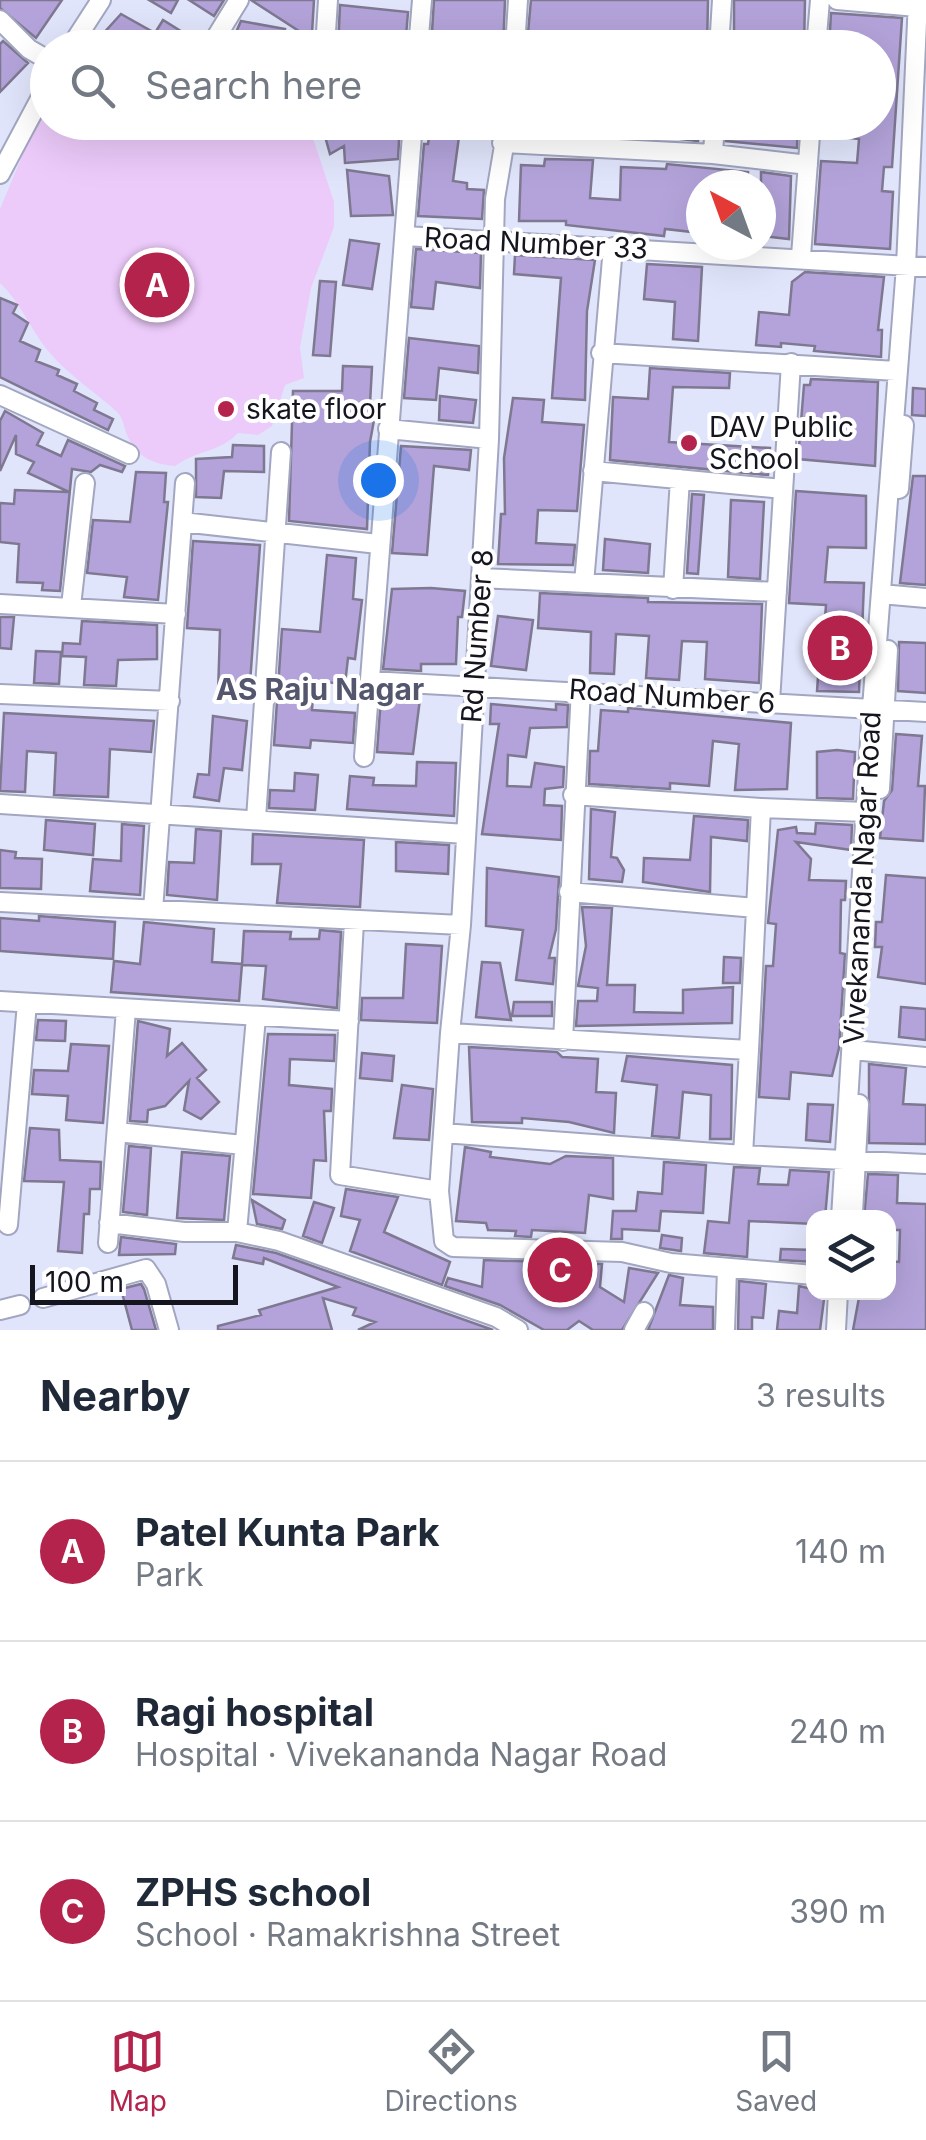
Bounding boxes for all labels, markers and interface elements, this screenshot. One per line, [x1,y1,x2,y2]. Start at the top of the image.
search box [30,30,896,140]
icon: search [65,58,120,113]
text: Search here [145,62,362,108]
north arrow [686,170,776,260]
street label: Road Number 33 [423,220,649,266]
pin: A [124,248,190,322]
place label: skate floor [246,392,386,426]
marker: skate floor [215,398,237,420]
place label: DAV Public School [709,410,854,476]
marker: DAV Public School [678,432,700,454]
your location [353,455,404,506]
street label: Rd Number 8 [454,548,500,724]
pin: B [808,610,872,686]
district label: AS Raju Nagar [216,671,424,707]
street label: Road Number 6 [568,672,776,720]
street label: Vivekananda Nagar Road [836,710,888,1046]
map controls [806,1210,896,1300]
button: layers [806,1210,896,1300]
pin: C [528,1232,592,1308]
scale bar [30,1260,238,1304]
text: 100 m [45,1265,124,1299]
text: Nearby [40,1370,191,1421]
text: 3 results [756,1376,886,1415]
text: Patel Kunta Park [135,1509,440,1555]
text: A [61,1532,84,1571]
text: 140 m [795,1532,886,1571]
text: Park [135,1555,204,1594]
text: Ragi hospital [135,1689,374,1735]
text: B [62,1712,83,1751]
text: 240 m [789,1712,886,1751]
text: Hospital · Vivekananda Nagar Road [135,1735,667,1774]
text: ZPHS school [135,1869,371,1915]
text: C [61,1892,84,1931]
text: 390 m [789,1892,886,1931]
text: School · Ramakrishna Street [135,1915,560,1954]
tab: Map [109,2024,167,2118]
tab: Directions [384,2024,518,2118]
tab: Saved [735,2024,817,2118]

